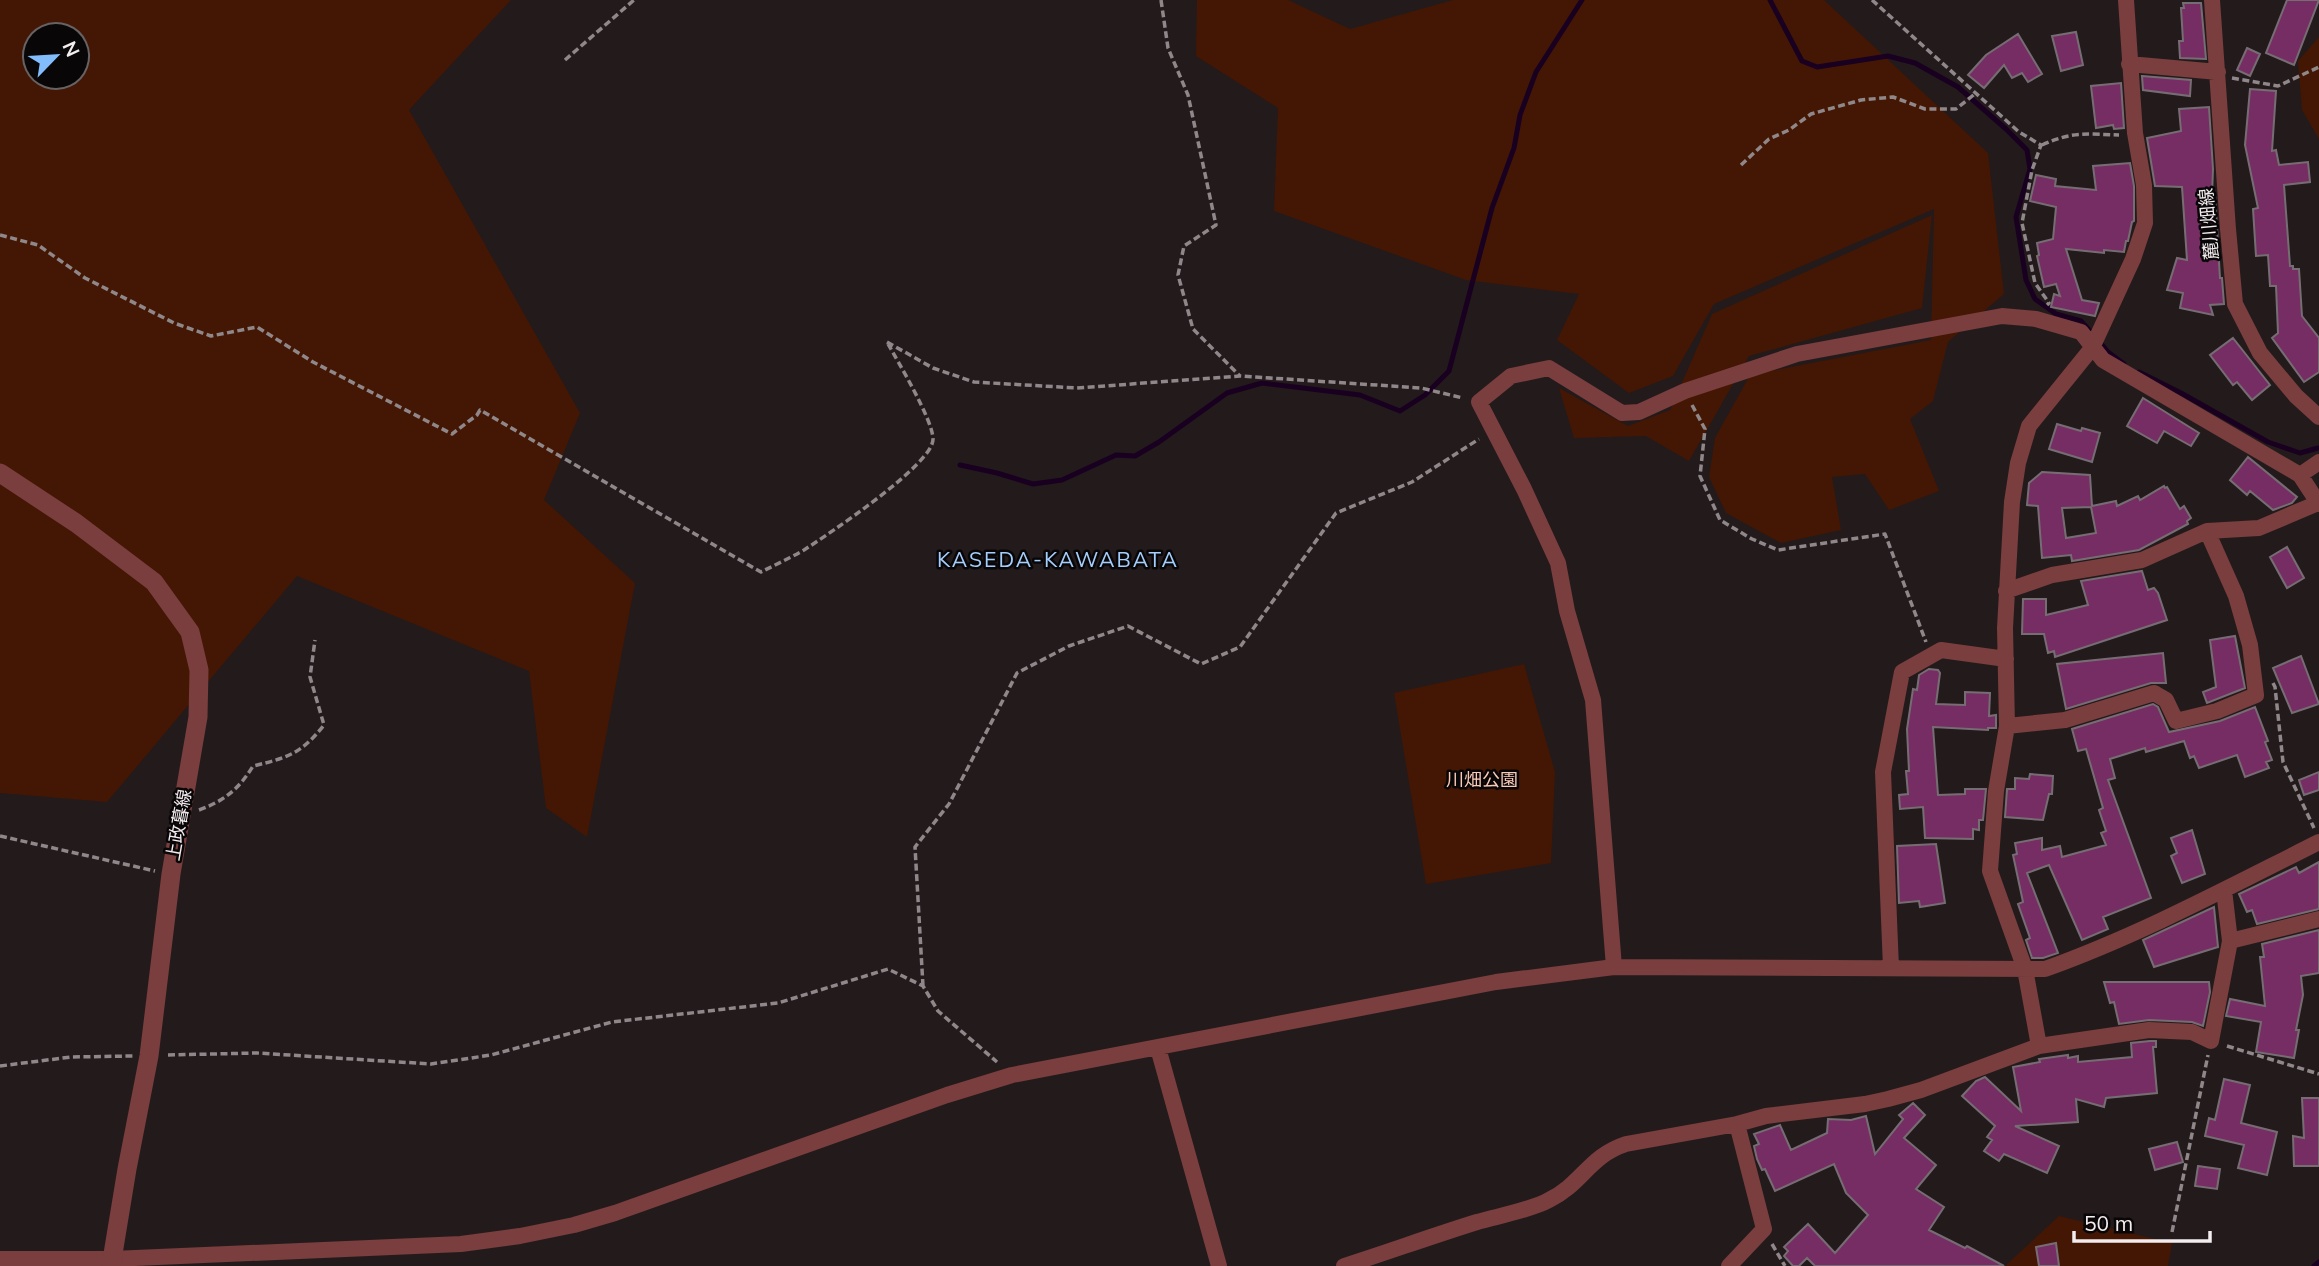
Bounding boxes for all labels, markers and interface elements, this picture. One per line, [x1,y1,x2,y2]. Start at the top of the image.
north arrow [21,21,91,91]
text: N [57,37,85,60]
street label: 麓川畑線 [2194,187,2223,261]
district label: KASEDA-KAWABATA [937,546,1179,572]
park label: 川畑公園 [1446,768,1518,791]
street label: 上政暮線 [161,787,196,862]
scale bar [2074,1200,2210,1244]
text: 50 m [2084,1210,2133,1236]

